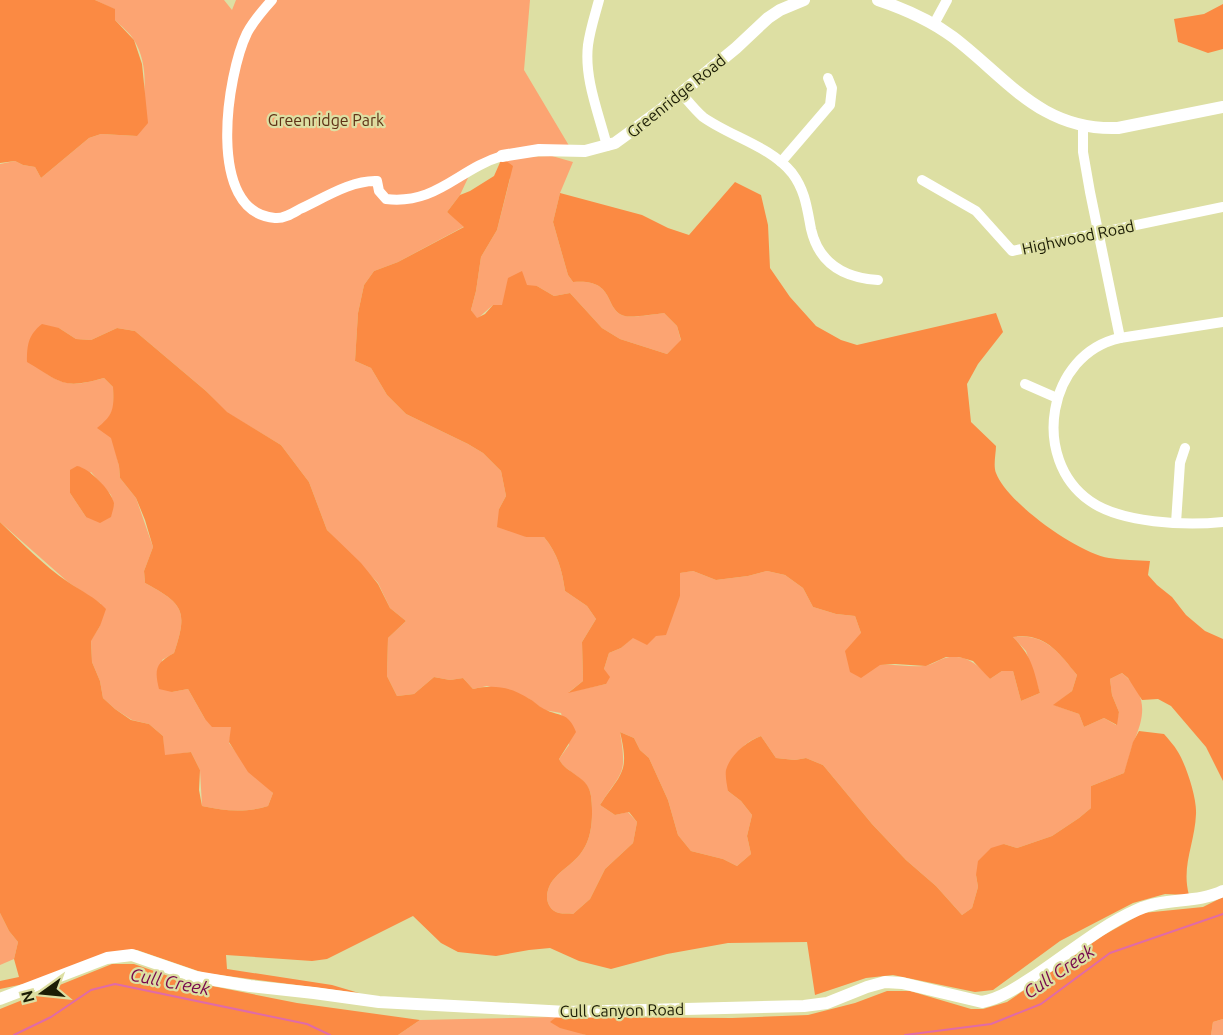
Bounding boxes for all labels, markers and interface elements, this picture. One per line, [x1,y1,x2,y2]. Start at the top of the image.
street label: Greenridge Road [623,51,729,141]
park label: Greenridge Park [268,111,384,129]
street label: Highwood Road [1020,216,1136,258]
water label: Cull Creek [1019,940,1098,1002]
north arrow [12,963,72,1023]
water label: Cull Creek [129,964,212,999]
text: N [17,989,38,1005]
street label: Cull Canyon Road [560,1000,684,1020]

